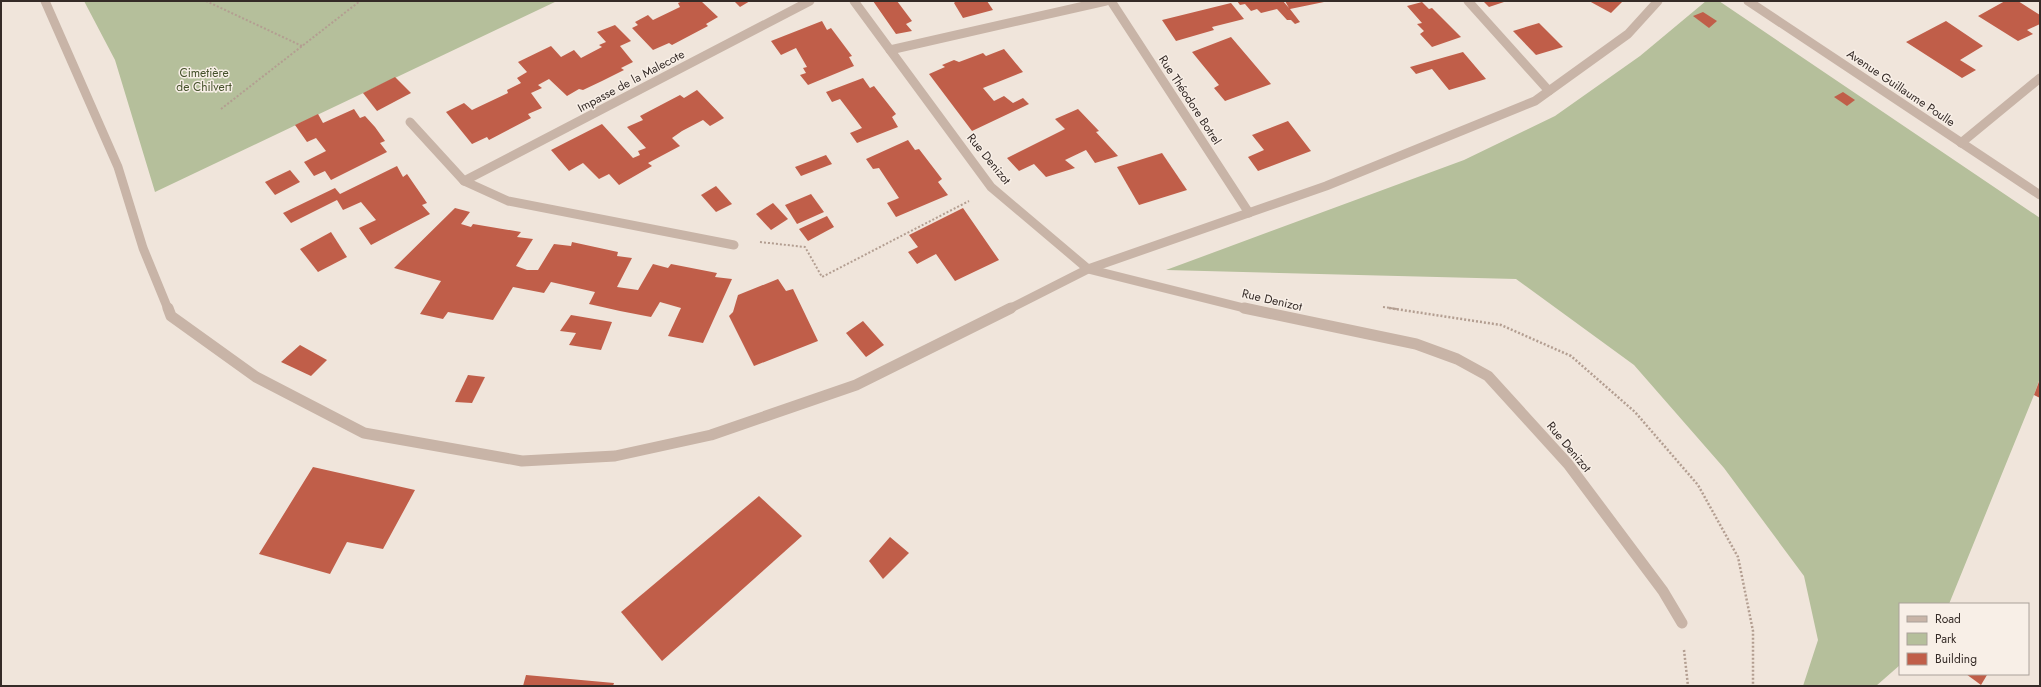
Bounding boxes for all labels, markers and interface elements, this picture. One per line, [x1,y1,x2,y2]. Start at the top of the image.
street label: Impasse de la Malecote [574,45,688,117]
street label: Avenue Guillaume Poulle [1843,45,1959,131]
street label: Rue Théodore Botrel [1154,52,1226,148]
park label: Cimetière de Chilvert [176,64,232,96]
street label: Rue Denizot [963,129,1015,189]
street label: Rue Denizot [1240,284,1304,316]
street label: Rue Denizot [1542,418,1596,476]
legend [1899,603,2029,675]
text: Road [1935,610,1961,628]
text: Park [1935,630,1957,648]
text: Building [1935,650,1977,668]

